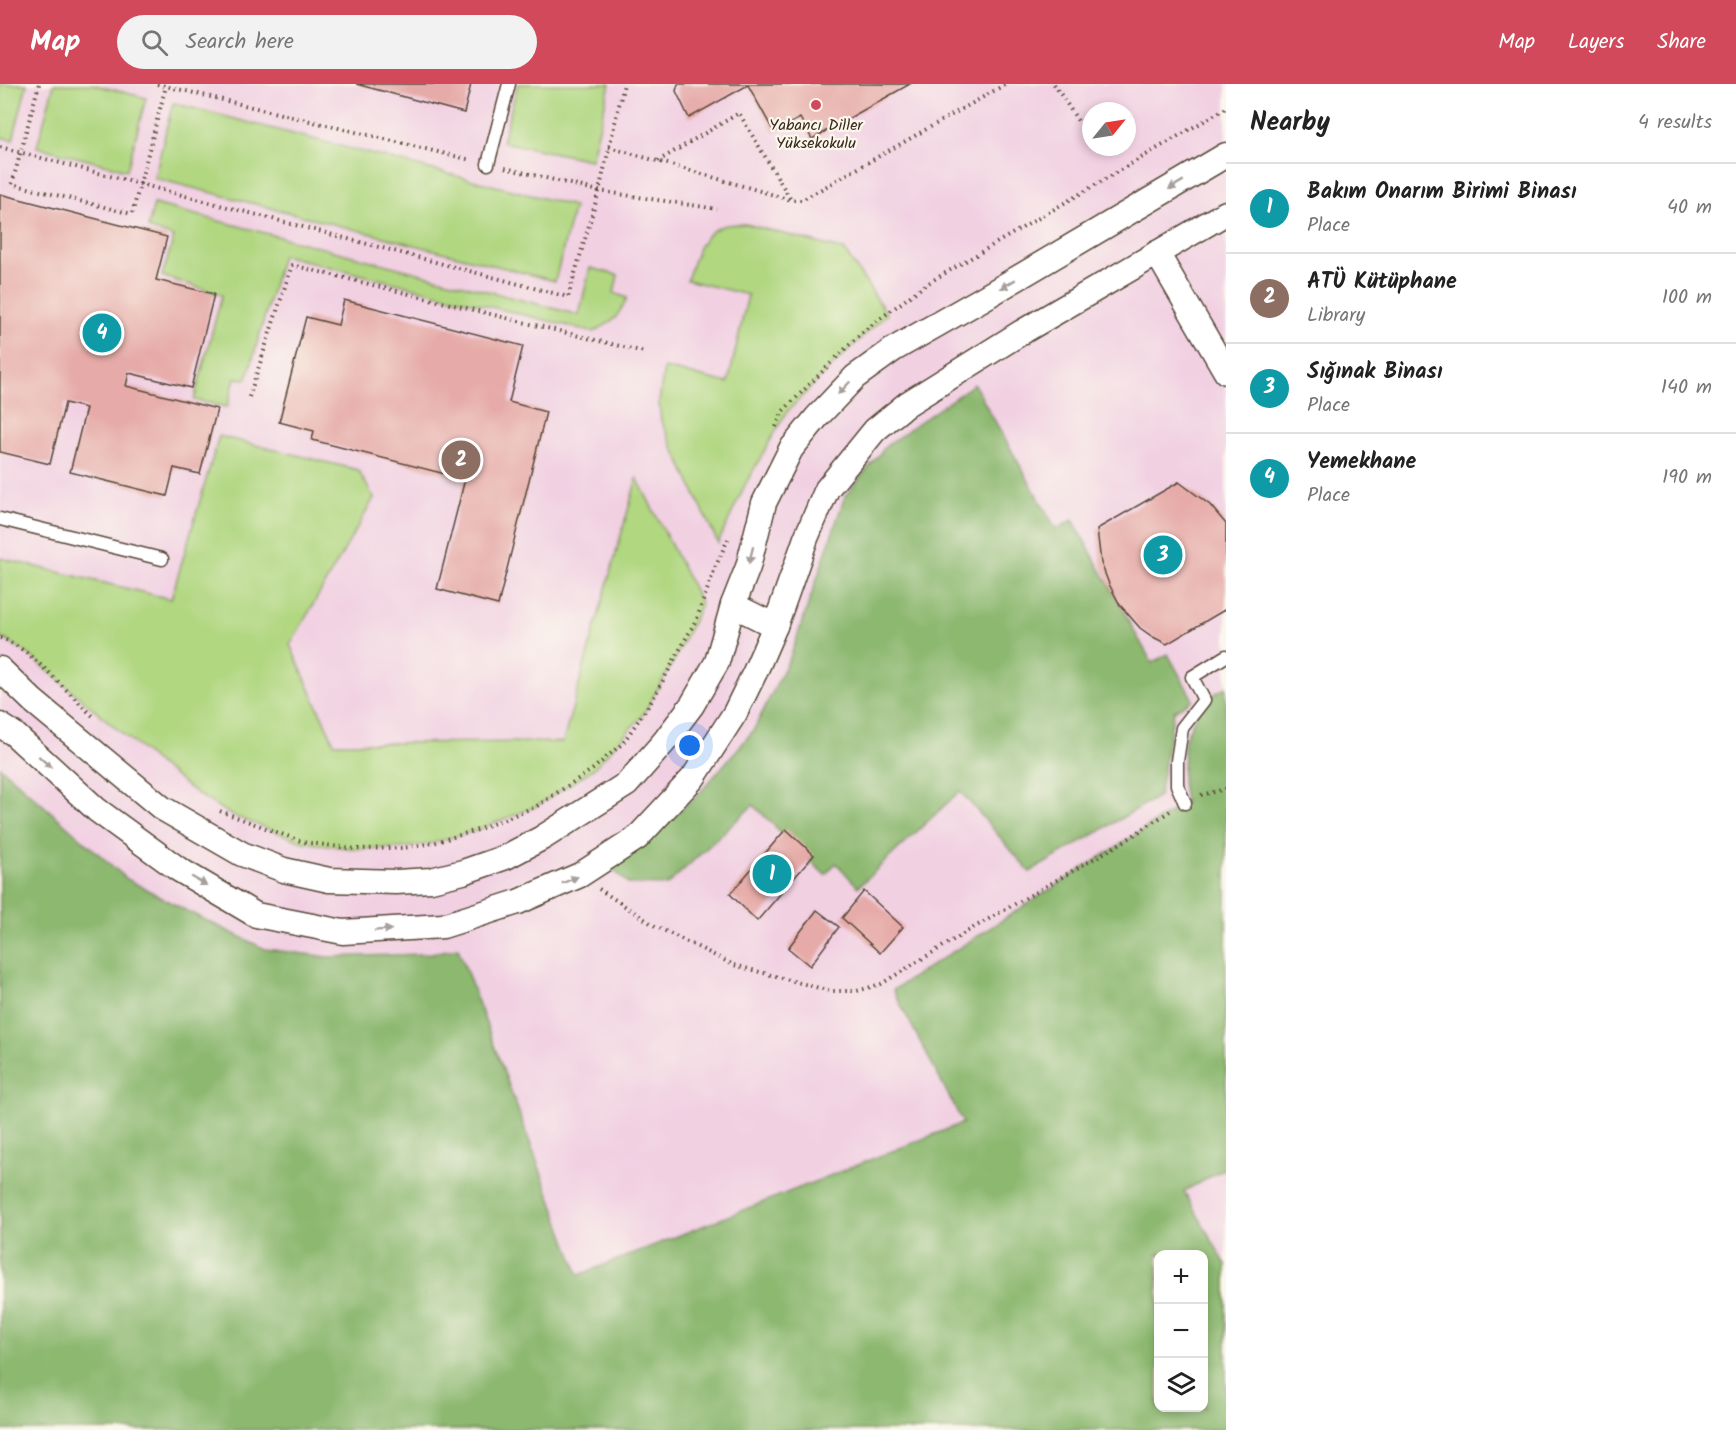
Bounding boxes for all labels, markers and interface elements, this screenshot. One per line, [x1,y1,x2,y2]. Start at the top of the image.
search box [117,15,537,69]
text: Map [30,20,81,65]
text: Search here [186,25,294,60]
icon: search [138,26,171,59]
text: Map [1498,26,1535,59]
text: Layers [1568,26,1624,59]
text: Share [1657,26,1706,59]
marker: Yabancı Diller Yüksekokulu [809,98,823,112]
north arrow [1082,102,1136,156]
text: Nearby [1250,102,1330,144]
text: 4 results [1638,107,1712,139]
place label: Yabancı Diller Yüksekokulu [769,113,864,156]
text: Bakım Onarım Birimi Binası [1307,175,1576,210]
one-way arrow [1168,179,1184,190]
text: 1 [1266,192,1273,224]
text: 40 m [1667,192,1712,224]
text: Place [1307,210,1350,242]
text: ATÜ Kütüphane [1307,265,1457,300]
one-way arrow [999,279,1016,289]
text: 2 [1264,282,1275,314]
text: 100 m [1662,282,1712,314]
text: Library [1307,300,1365,332]
pin: 4 [82,310,122,356]
text: Sığınak Binası [1307,355,1443,390]
text: 3 [1264,372,1275,404]
text: 140 m [1661,372,1712,404]
one-way arrow [837,381,851,396]
text: Place [1307,390,1350,422]
pin: 2 [442,438,480,482]
text: Yemekhane [1307,445,1416,480]
text: 4 [1264,462,1275,494]
text: 190 m [1662,462,1712,494]
text: Place [1307,480,1350,512]
pin: 3 [1144,532,1182,578]
one-way arrow [745,546,755,565]
your location [675,731,704,760]
one-way arrow [37,755,52,768]
pin: 1 [752,852,792,896]
one-way arrow [561,875,579,885]
one-way arrow [191,876,207,887]
one-way arrow [373,925,392,934]
map controls [1154,1250,1208,1412]
button: + [1154,1250,1208,1304]
button: − [1154,1304,1208,1358]
button: layers [1154,1358,1208,1412]

